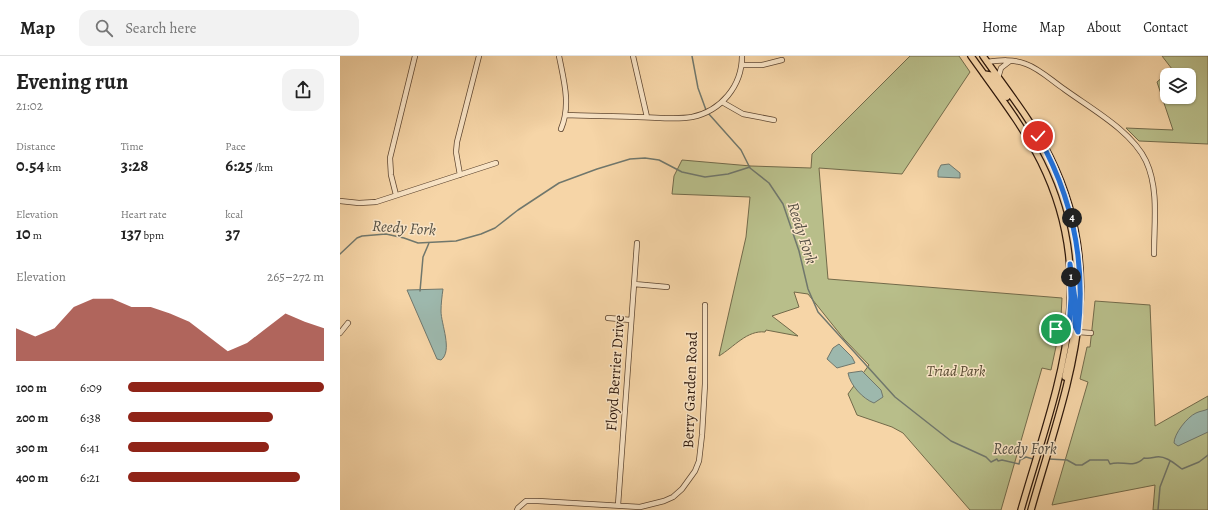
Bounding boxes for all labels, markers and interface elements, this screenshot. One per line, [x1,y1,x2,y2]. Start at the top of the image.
search box [79,10,359,46]
text: Map [20,15,55,41]
icon: search [93,17,115,39]
text: Search here [125,18,197,38]
text: Home [982,18,1017,37]
text: Map [1039,18,1065,37]
text: About [1087,18,1121,37]
text: Contact [1143,18,1188,37]
text: Evening run [16,67,128,97]
map controls [1160,68,1196,104]
button: layers [1160,68,1196,104]
button: share [282,69,324,111]
text: 21:02 [16,97,43,114]
pin [1021,119,1055,153]
icon: check [1027,125,1049,147]
text: Distance [16,139,55,154]
text: Time [121,139,144,154]
text: Pace [225,139,246,154]
text: 0.54 [16,154,44,177]
text: 3:28 [121,154,148,177]
text: 6:25 [225,154,253,177]
text: km [44,160,61,175]
text: /km [253,160,273,175]
water label: Reedy Fork [782,199,822,267]
text: Elevation [16,207,58,222]
text: Heart rate [121,207,167,222]
text: kcal [225,207,243,222]
pin: 4 [1062,208,1082,228]
text: 4 [1069,210,1075,225]
water label: Reedy Fork [371,215,437,241]
text: 10 [16,222,31,245]
text: 137 [121,222,141,245]
text: 37 [225,222,240,245]
text: m [31,228,42,243]
text: bpm [141,228,164,243]
pin: 1 [1061,267,1081,287]
text: Elevation [16,268,66,285]
text: 265–272 m [267,268,324,285]
text: 1 [1069,269,1073,284]
pin [1039,312,1073,346]
street label: Floyd Berrier Drive [601,314,629,432]
icon: arrive [1045,318,1067,340]
street label: Berry Garden Road [678,330,702,449]
park label: Triad Park [927,361,986,381]
text: 100 m [16,379,47,396]
text: 6:09 [80,379,102,396]
text: 200 m [16,409,49,426]
text: 6:38 [80,409,101,426]
water label: Reedy Fork [993,438,1057,460]
text: 300 m [16,439,48,456]
text: 6:41 [80,439,99,456]
text: 400 m [16,469,48,486]
text: 6:21 [80,469,100,486]

